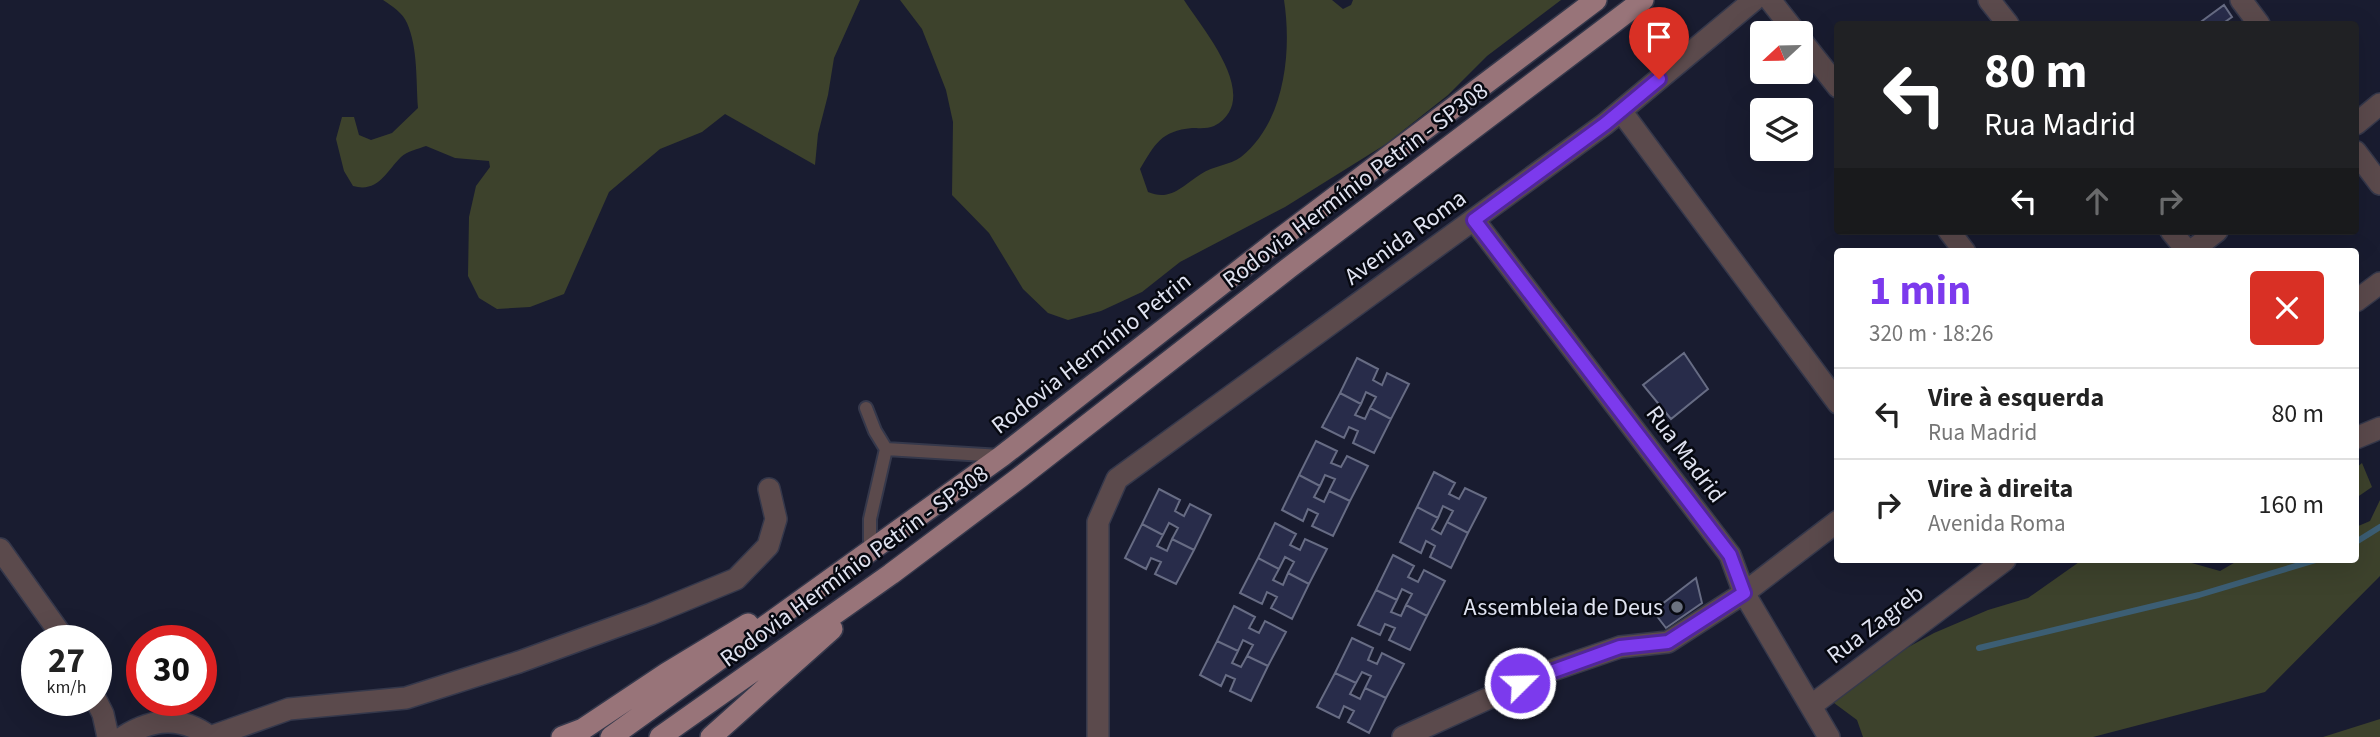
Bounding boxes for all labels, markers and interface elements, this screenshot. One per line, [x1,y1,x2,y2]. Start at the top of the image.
pin [1629,7,1689,79]
icon: arrive [1640,18,1678,56]
north arrow [1750,21,1813,84]
map controls [1750,21,1813,161]
text: 80 m [1984,37,2088,107]
icon: left [1869,49,1960,140]
street label: Rodovia Hermínio Petrin - SP308 [1215,74,1495,297]
button: layers [1750,98,1813,161]
text: Rua Madrid [1984,102,2136,148]
street label: Avenida Roma [1337,181,1474,294]
icon: left [2005,182,2043,220]
icon: ahead [2078,182,2116,220]
icon: right [2151,182,2189,220]
text: 1 min [1869,261,1971,321]
street label: Rodovia Hermínio Petrin [984,264,1199,443]
button: close [2250,271,2324,345]
text: 320 m · 18:26 [1869,317,1993,350]
text: Vire à esquerda [1928,379,2104,416]
icon: left [1869,395,1907,433]
text: 80 m [2271,395,2324,432]
street label: Rua Madrid [1637,398,1734,510]
text: Rua Madrid [1928,416,2037,449]
street label: Rodovia Hermínio Petrin - SP308 [713,457,996,676]
text: Vire à direita [1928,470,2073,507]
icon: right [1869,486,1907,524]
text: 160 m [2258,486,2324,523]
text: Avenida Roma [1928,507,2066,540]
street label: Rua Zagreb [1819,576,1931,673]
place label: Assembleia de Deus [1464,590,1663,625]
marker: Assembleia de Deus [1669,599,1685,615]
speed limit sign: 30 [126,625,217,716]
text: 27 [48,636,85,686]
position arrow [1483,646,1557,720]
text: km/h [47,675,86,700]

